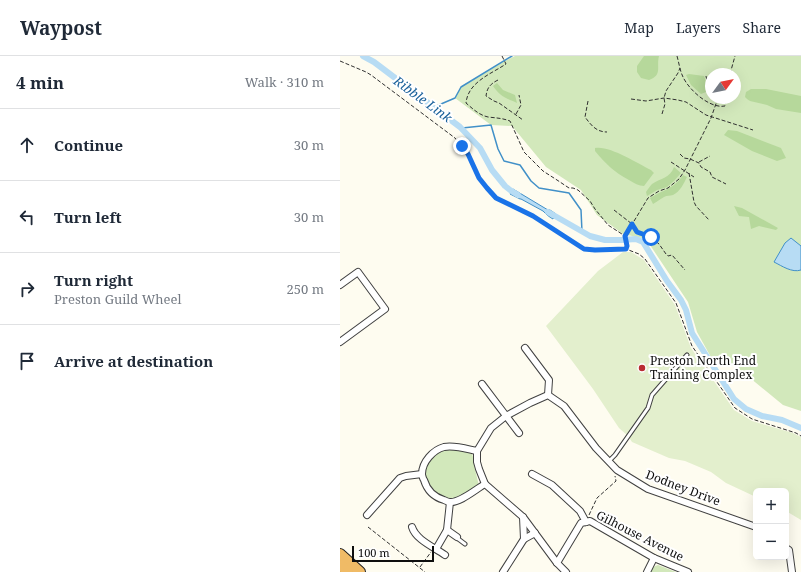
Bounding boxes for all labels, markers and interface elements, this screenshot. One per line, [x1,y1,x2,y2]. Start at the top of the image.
text: Waypost [20,15,102,41]
text: Map [624,18,654,37]
text: Layers [676,18,721,37]
text: Share [743,18,781,37]
north arrow [705,68,741,104]
text: 4 min [16,71,64,94]
water label: Ribble Link [389,71,456,127]
text: Walk · 310 m [245,73,324,91]
icon: ahead [16,134,38,156]
text: Continue [54,135,123,155]
text: 30 m [294,136,324,154]
route end [453,137,471,155]
icon: left [16,206,38,228]
text: Turn left [54,207,122,227]
text: 30 m [294,208,324,226]
route start [642,228,660,246]
text: Turn right [54,270,133,290]
icon: right [16,278,38,300]
text: 250 m [287,280,324,298]
text: Preston Guild Wheel [54,290,182,308]
icon: arrive [16,350,38,372]
text: Arrive at destination [54,351,213,371]
place label: Preston North End Training Complex [650,352,757,383]
marker: Preston North End Training Complex [637,363,647,373]
street label: Dodney Drive [643,466,723,510]
map controls [753,488,789,560]
button: + [753,488,789,524]
street label: Gilhouse Avenue [594,506,687,565]
button: − [753,524,789,560]
scale bar [352,544,434,563]
text: 100 m [358,545,390,560]

